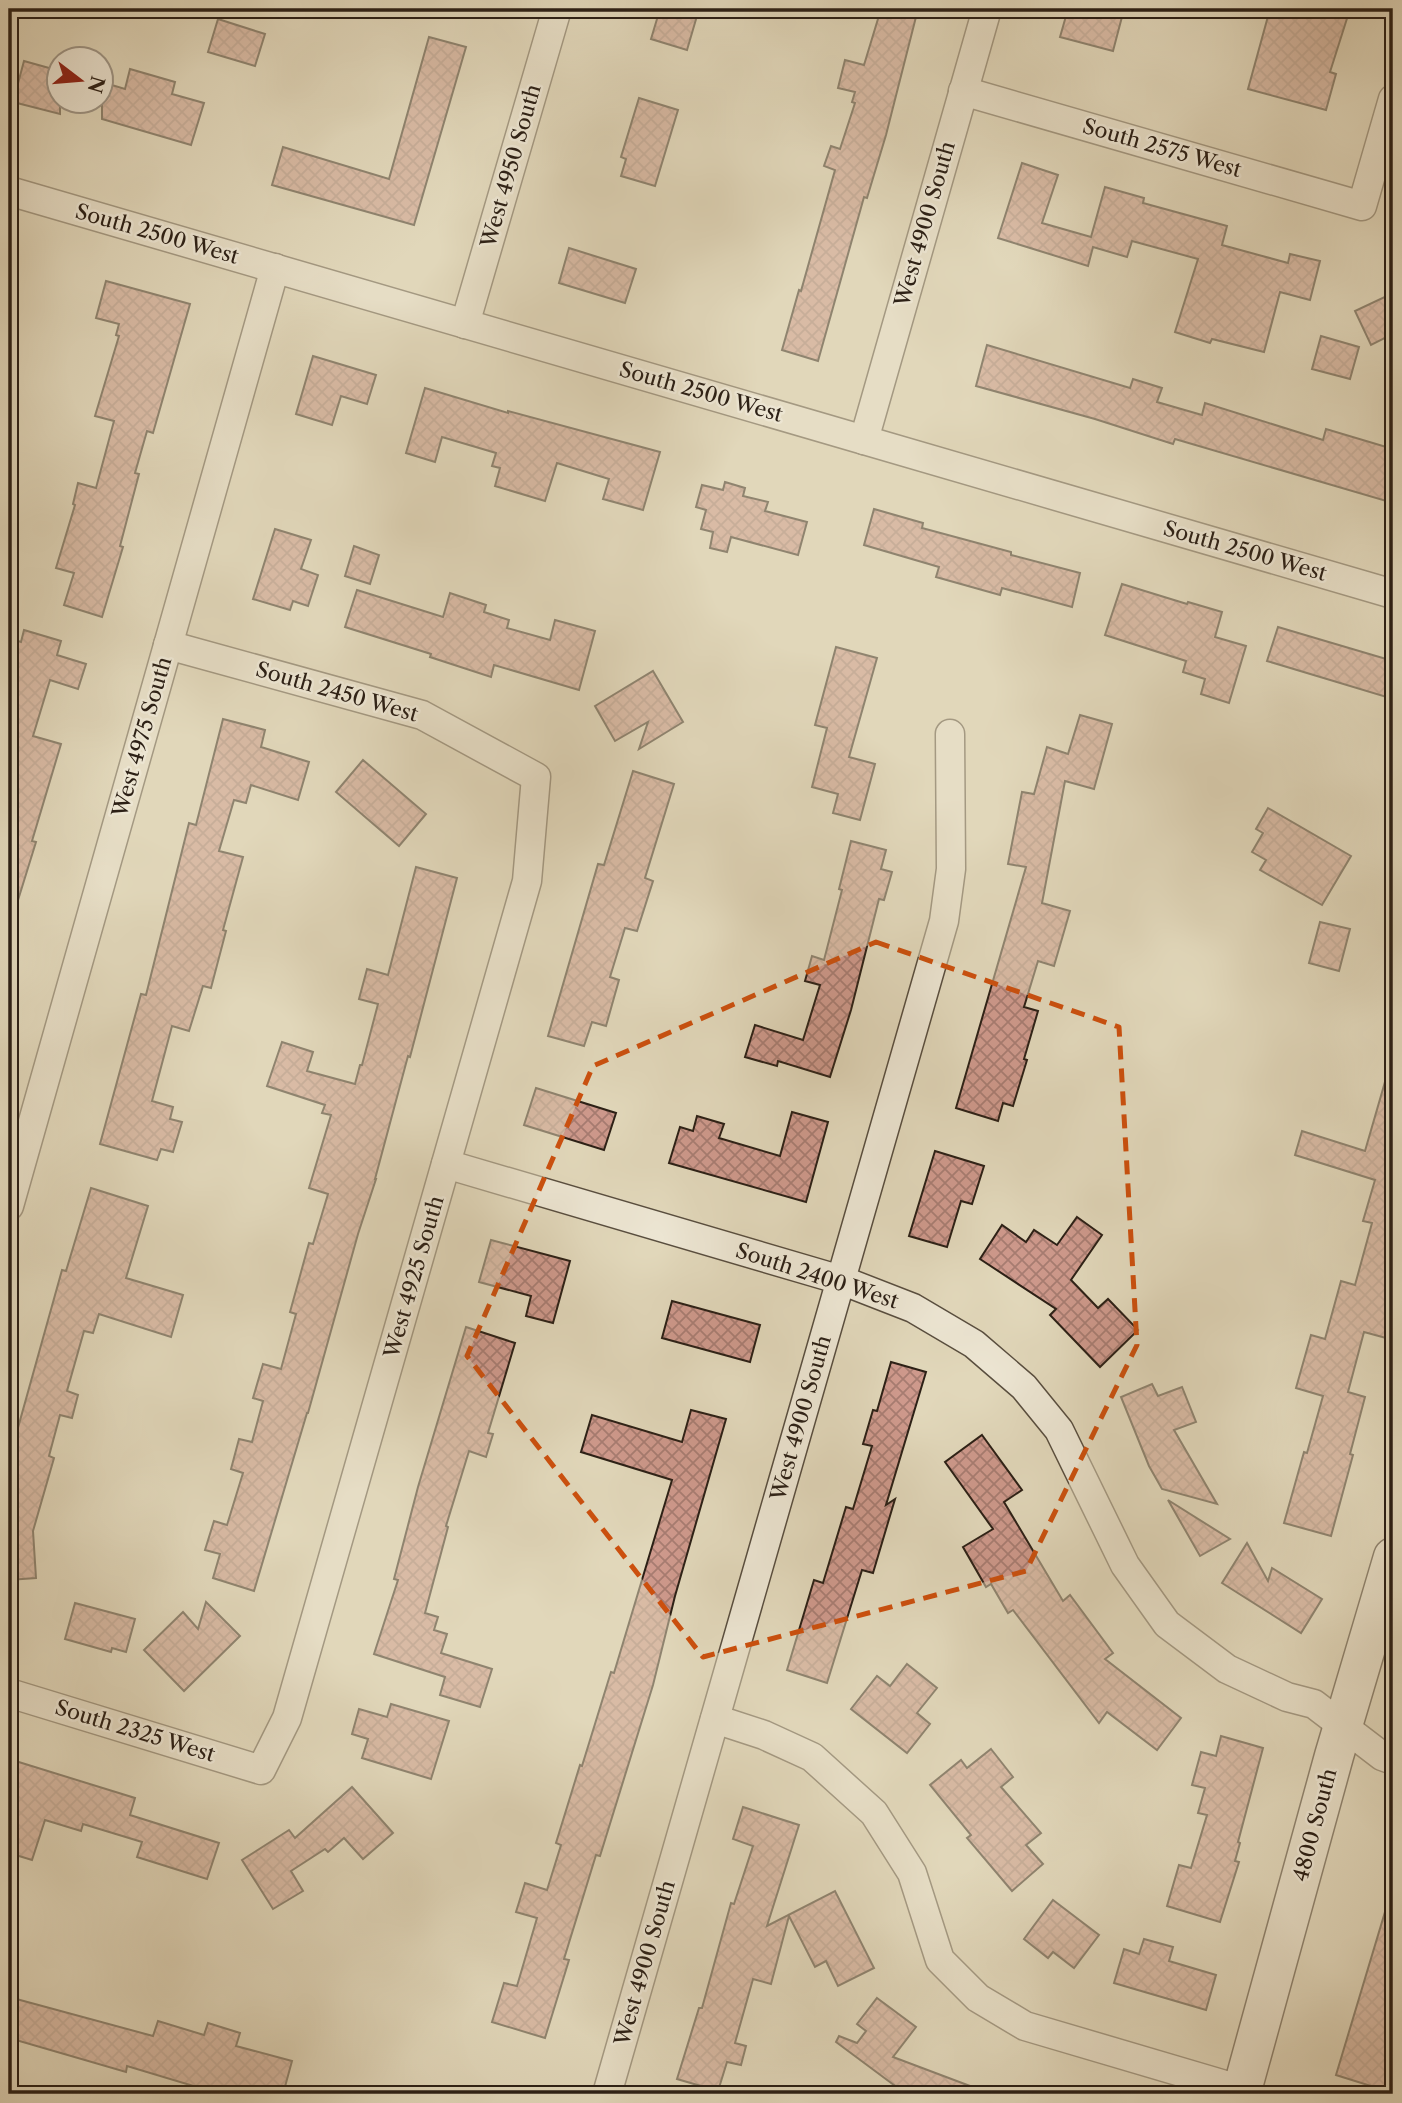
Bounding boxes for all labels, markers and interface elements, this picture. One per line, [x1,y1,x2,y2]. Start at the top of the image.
north arrow [46,46,116,116]
text: N [83,73,109,96]
street label: West 4950 South [475,81,546,251]
street label: South 2575 West [1080,113,1245,182]
street label: West 4900 South [889,138,960,310]
street label: South 2500 West [73,198,242,269]
street label: South 2500 West [617,356,786,427]
street label: South 2500 West [1161,515,1330,586]
street label: West 4975 South [106,654,176,821]
street label: South 2450 West [253,656,422,727]
street label: West 4925 South [378,1193,449,1362]
street label: South 2400 West [733,1237,902,1314]
street label: West 4900 South [765,1332,836,1504]
street label: South 2325 West [52,1694,219,1767]
street label: 4800 South [1287,1766,1342,1884]
street label: West 4900 South [609,1877,680,2049]

